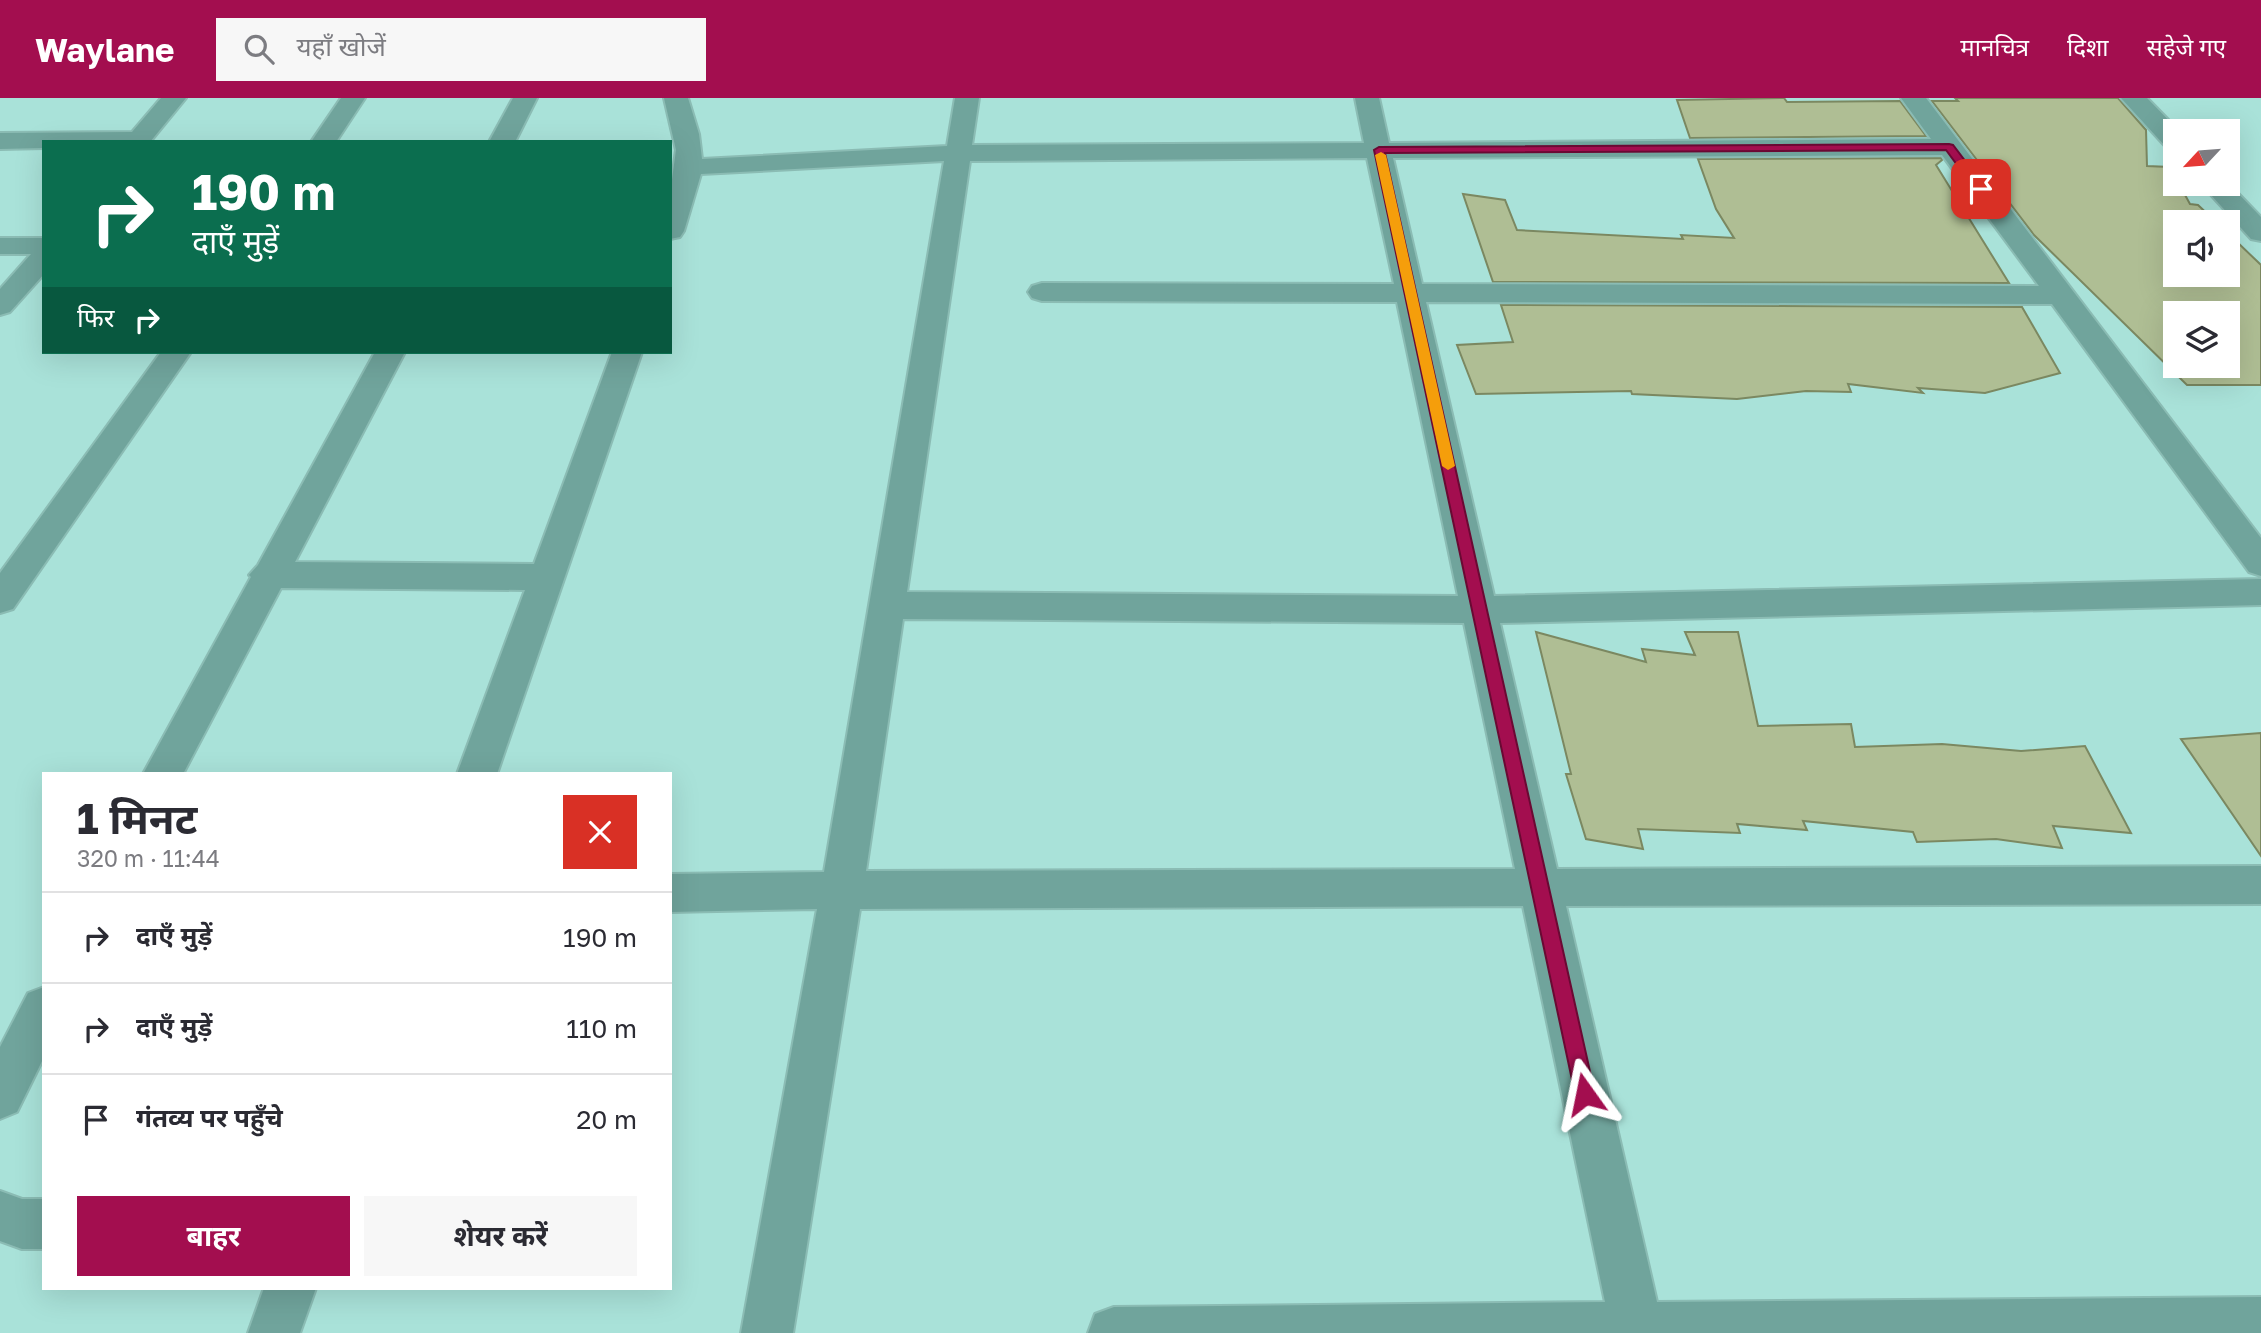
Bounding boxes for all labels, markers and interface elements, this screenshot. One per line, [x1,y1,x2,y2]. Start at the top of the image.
search box [216,18,706,81]
text: Waylane [35,30,174,69]
icon: search [240,30,278,68]
text: यहाँ खोजें [296,31,386,62]
text: मानचित्र [1960,32,2029,61]
text: दिशा [2067,32,2108,61]
text: सहेजे गए [2146,32,2226,61]
north arrow [2163,119,2240,196]
map controls [2163,119,2240,378]
pin [1951,159,2011,219]
text: 190 m [192,162,335,221]
icon: right [77,168,168,259]
icon: arrive [1962,170,2000,208]
button: sound [2163,210,2240,287]
text: दाएँ मुड़ें [192,222,279,260]
icon: right [128,301,166,339]
button: layers [2163,301,2240,378]
text: फिर [77,302,114,333]
text: 1 मिनट [77,793,197,843]
button: close [563,795,637,869]
text: 320 m · 11:44 [77,844,220,872]
icon: right [77,919,115,957]
text: दाएँ मुड़ें [136,920,212,951]
text: 190 m [563,922,637,953]
icon: right [77,1010,115,1048]
text: दाएँ मुड़ें [136,1011,212,1042]
text: 110 m [566,1013,637,1044]
position arrow [1548,1057,1622,1131]
icon: arrive [77,1101,115,1139]
text: गंतव्य पर पहुँचे [136,1102,283,1133]
text: 20 m [576,1104,637,1135]
button: बाहर [77,1196,350,1276]
button: शेयर करें [364,1196,637,1276]

